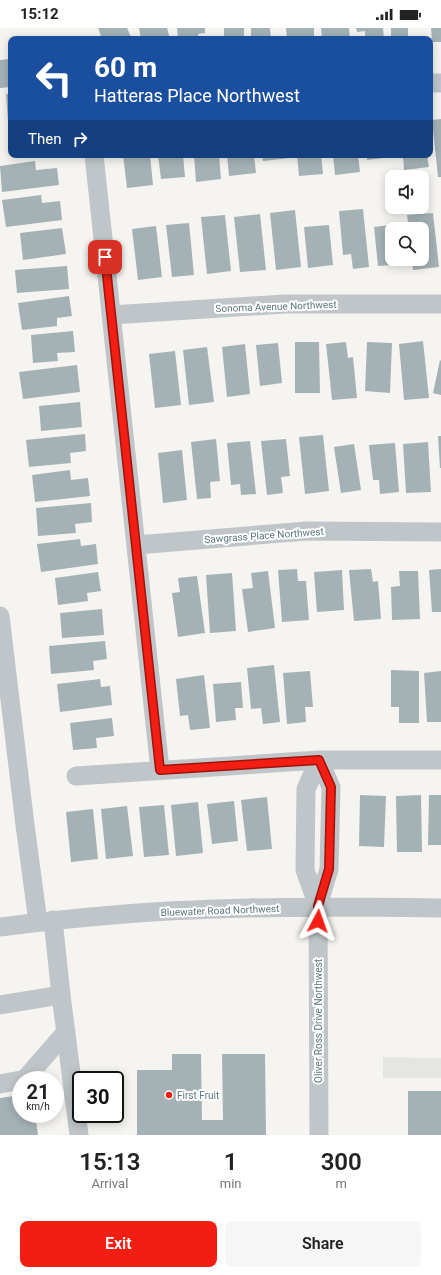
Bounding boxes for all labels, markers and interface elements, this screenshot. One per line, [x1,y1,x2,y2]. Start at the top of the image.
text: 15:12 [20,5,59,23]
text: 60 m [94,51,157,84]
icon: left [28,52,80,104]
text: Hatteras Place Northwest [94,85,300,106]
icon: right [69,128,91,150]
text: Then [28,130,61,148]
map controls [385,170,429,266]
button: sound [385,170,429,214]
button: search [385,222,429,266]
pin [88,240,122,274]
icon: arrive [94,246,116,268]
street label: Sonoma Avenue Northwest [215,299,337,314]
street label: Sawgrass Place Northwest [204,526,324,545]
position arrow [297,900,339,942]
street label: Bluewater Road Northwest [160,903,280,918]
street label: Oliver Ross Drive Northwest [313,959,324,1083]
speed limit sign: 30 [72,1071,124,1123]
text: 21 [27,1080,49,1104]
marker: First Fruit [164,1090,174,1100]
place label: First Fruit [177,1090,219,1101]
text: km/h [26,1101,50,1112]
text: 15:13 [79,1148,141,1176]
text: 1 [224,1148,237,1176]
text: 300 [321,1148,362,1176]
text: Arrival [91,1176,128,1191]
text: min [220,1176,241,1191]
text: m [336,1176,347,1191]
button: Exit [20,1221,217,1267]
button: Share [225,1221,421,1267]

